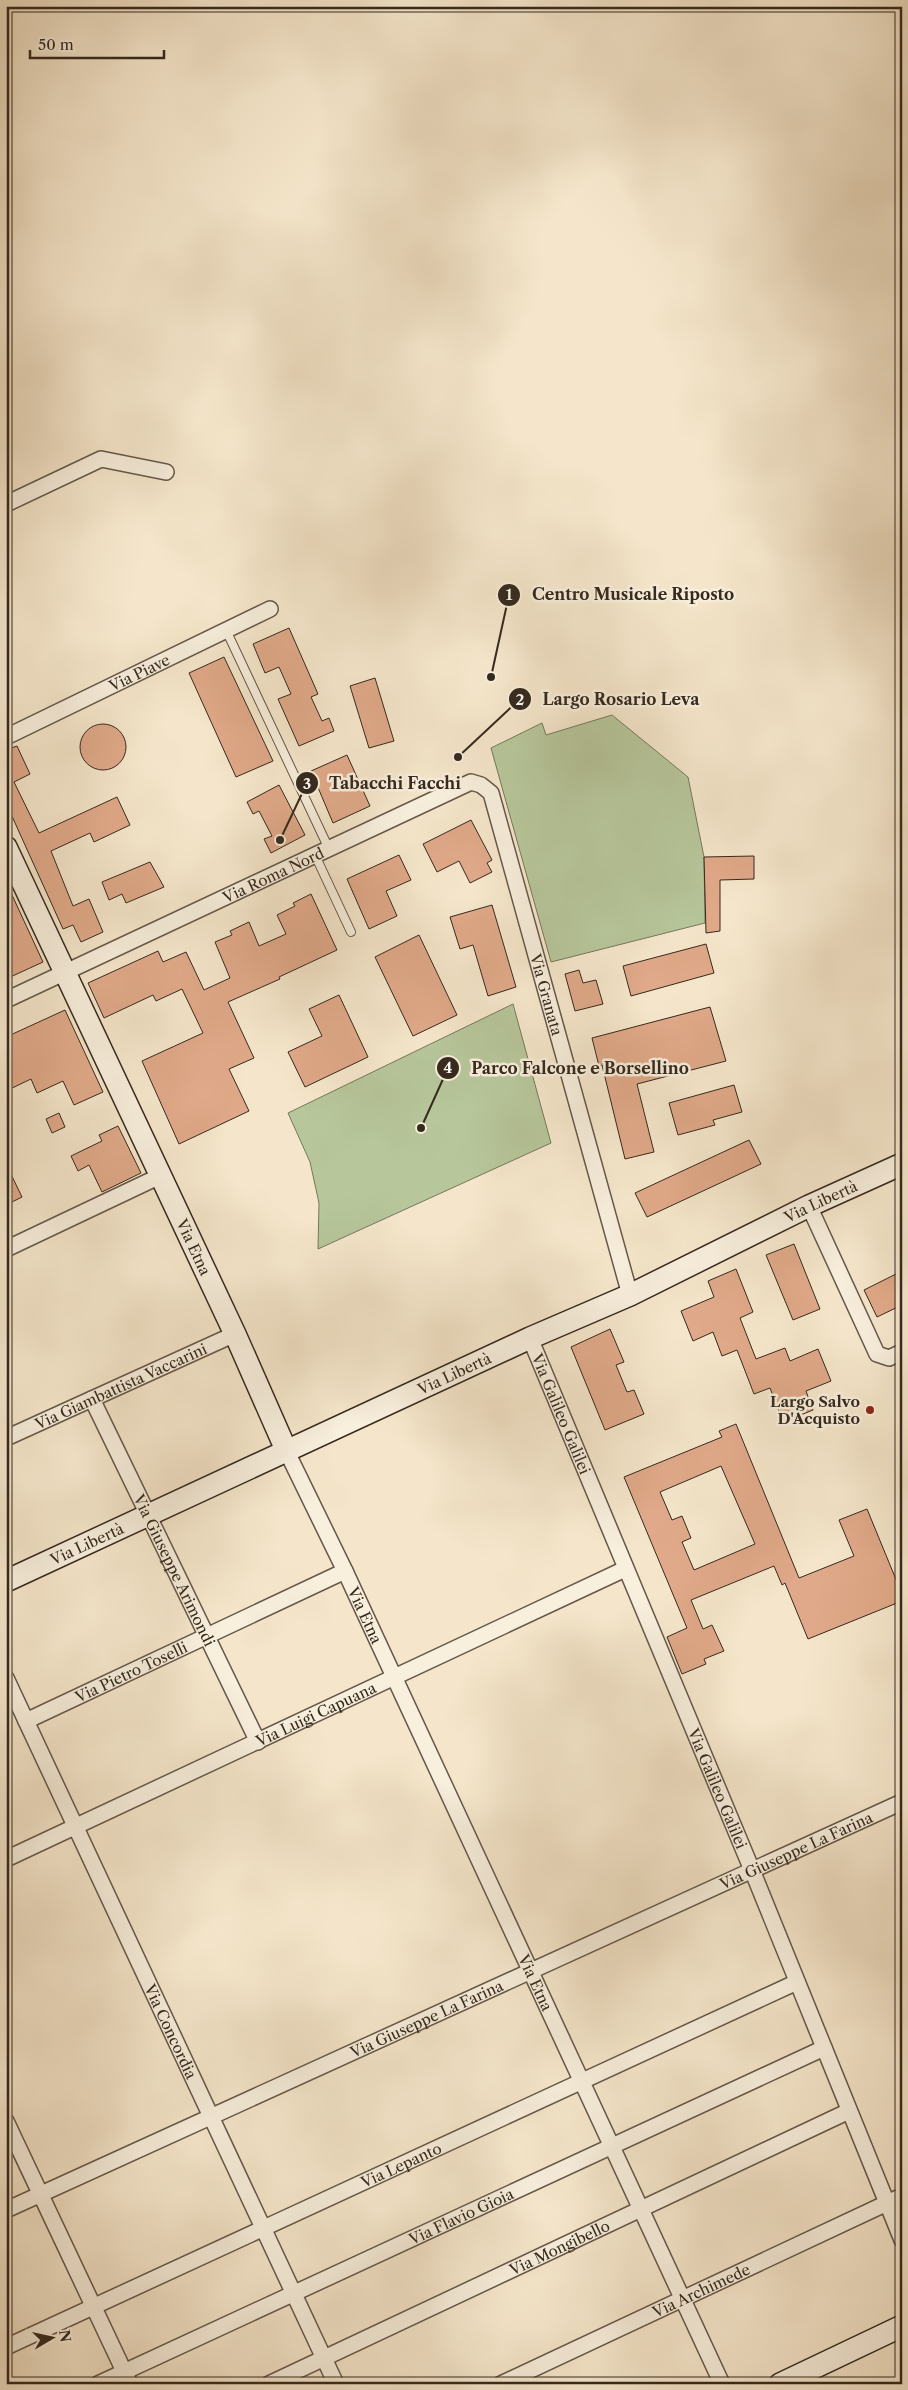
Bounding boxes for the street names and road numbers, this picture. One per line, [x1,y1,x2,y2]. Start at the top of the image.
street label: Via Piave [105,650,173,696]
street label: Via Roma Nord [219,843,327,907]
street label: Via Granata [526,951,567,1038]
street label: Via Libertà [780,1176,860,1227]
street label: Via Etna [172,1215,216,1278]
street label: Via Giambattista Vaccarini [31,1338,210,1434]
street label: Via Libertà [414,1348,494,1399]
street label: Via Galileo Galilei [528,1350,595,1477]
street label: Via Giuseppe Arimondi [129,1490,220,1650]
street label: Via Libertà [46,1518,126,1569]
street label: Via Etna [344,1583,387,1646]
street label: Via Pietro Toselli [71,1637,191,1707]
street label: Via Luigi Capuana [252,1678,379,1751]
street label: Via Galileo Galilei [684,1724,752,1852]
street label: Via Giuseppe La Farina [716,1807,875,1894]
street label: Via Etna [514,1950,557,2014]
street label: Via Giuseppe La Farina [346,1975,506,2062]
street label: Via Concordia [140,1980,201,2082]
street label: Via Lepanto [357,2138,444,2192]
street label: Via Flavio Gioia [405,2184,516,2249]
street label: Via Mongibello [505,2216,613,2279]
street label: Via Archimede [648,2259,753,2322]

